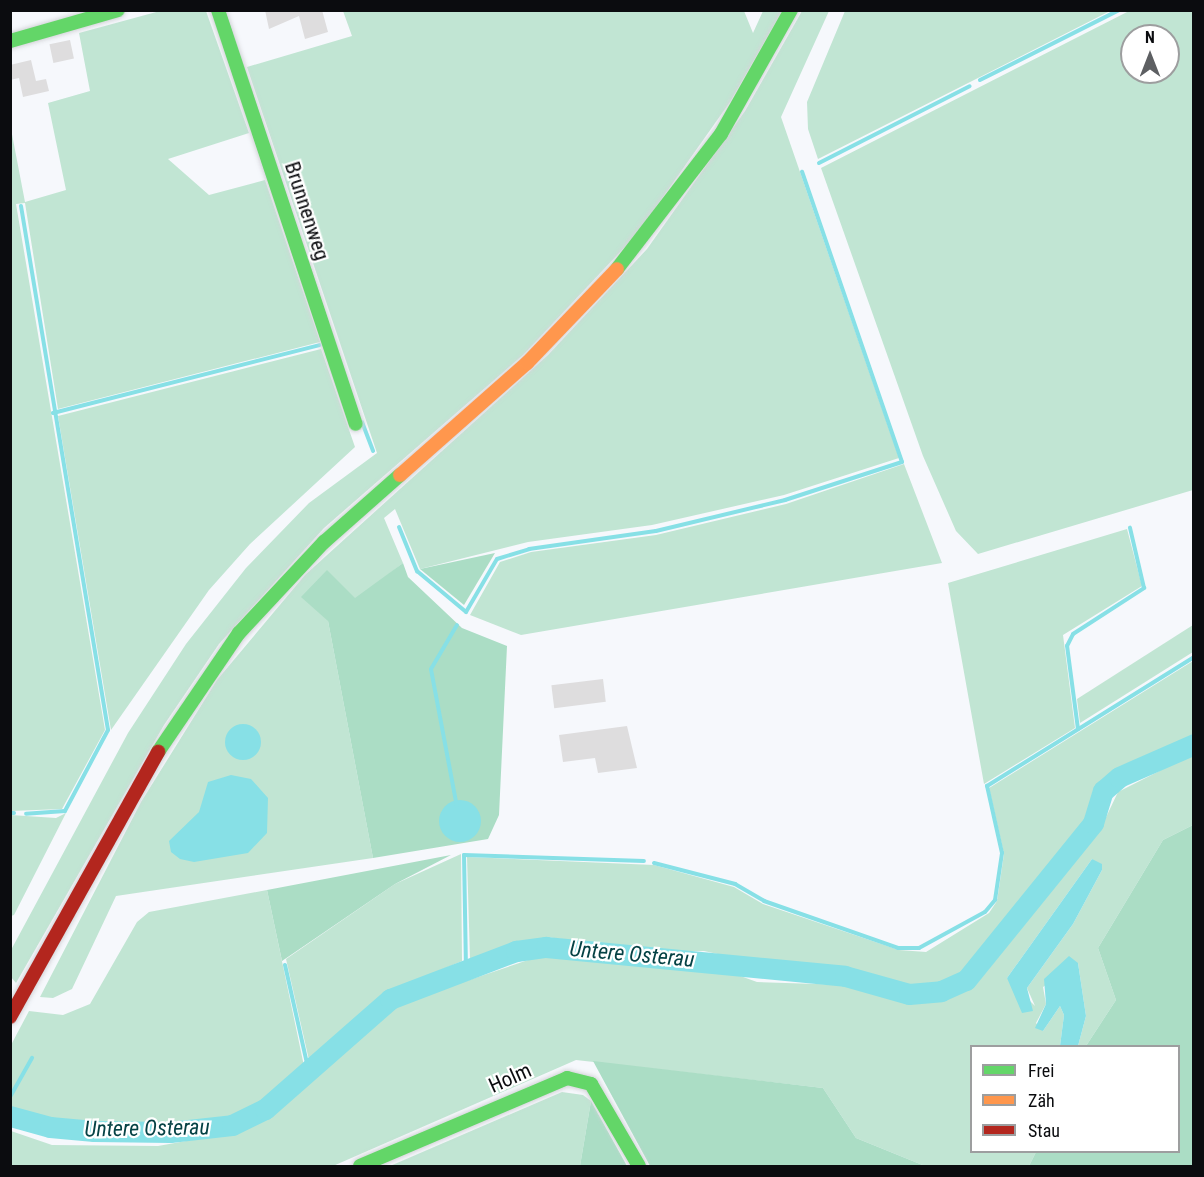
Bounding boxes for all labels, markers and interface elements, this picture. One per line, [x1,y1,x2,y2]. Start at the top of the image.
north arrow [1120,24,1180,84]
text: N [1145,28,1155,47]
street label: Brunnenweg [279,158,335,264]
water label: Untere Osterau [568,935,696,973]
legend [970,1045,1180,1153]
street label: Holm [485,1058,535,1098]
text: Frei [1028,1060,1054,1081]
text: Zäh [1028,1090,1055,1111]
water label: Untere Osterau [84,1114,210,1142]
text: Stau [1028,1120,1060,1141]

